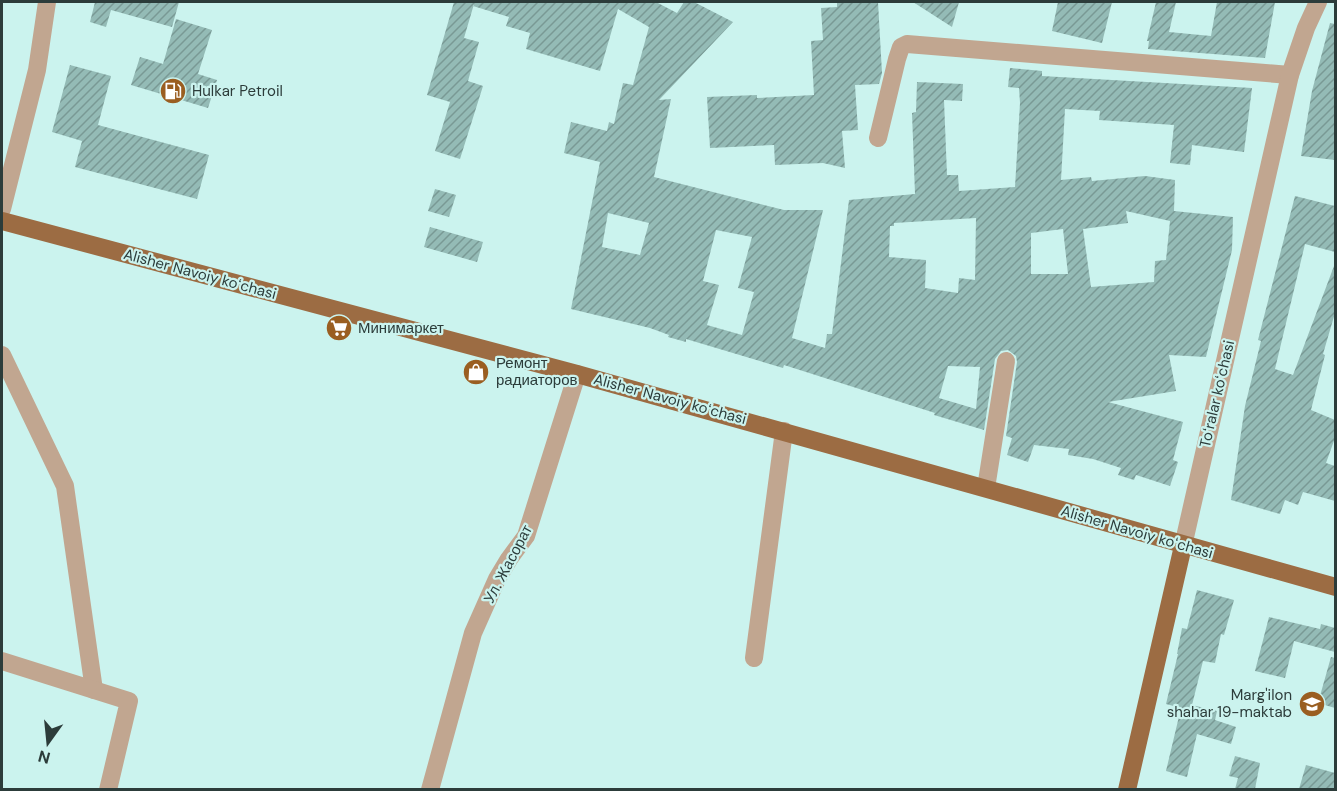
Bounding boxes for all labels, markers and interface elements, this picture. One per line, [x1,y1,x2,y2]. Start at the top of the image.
fuel station icon: Hulkar Petroil [158,76,188,106]
place label: Hulkar Petroil [192,81,283,101]
street label: Alisher Navoiy koʻchasi [121,244,279,304]
supermarket icon: Минимаркет [324,313,354,343]
place label: Минимаркет [358,318,444,338]
street label: Toʻralar koʻchasi [1195,338,1239,450]
place label: Ремонт радиаторов [496,353,578,390]
shop icon: Ремонт радиаторов [461,357,491,387]
street label: Alisher Navoiy koʻchasi [591,369,749,429]
street label: Alisher Navoiy koʻchasi [1059,501,1215,563]
street label: Ул. Жасорат [479,521,537,607]
place label: Marg'ilon shahar 19-maktab [1167,685,1292,722]
school or university icon: Marg'ilon shahar 19-maktab [1297,689,1327,719]
north arrow [18,713,78,773]
text: N [36,745,53,769]

